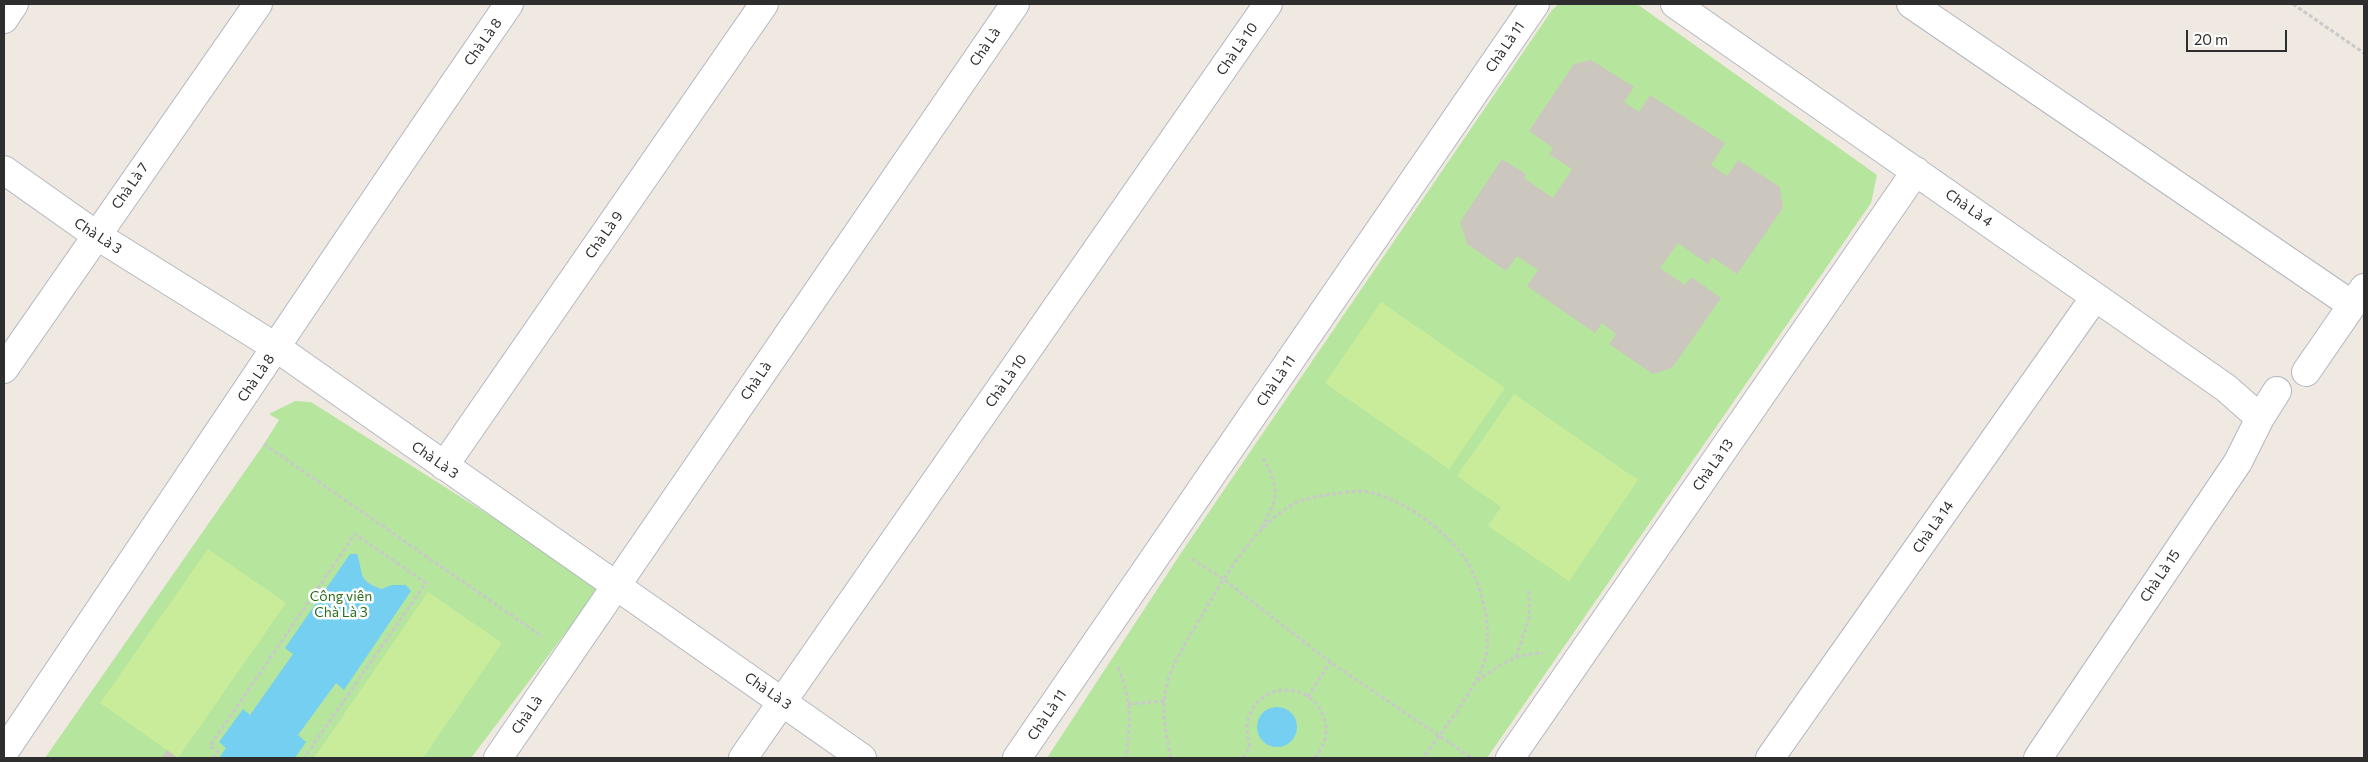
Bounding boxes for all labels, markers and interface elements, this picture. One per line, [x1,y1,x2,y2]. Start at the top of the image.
street label: Chà Là 8 [461,15,505,69]
street label: Chà Là 11 [1482,18,1528,76]
street label: Chà Là 10 [1213,19,1261,79]
scale bar [2188,20,2289,52]
street label: Chà Là [966,25,1004,69]
text: 20 m [2194,30,2228,48]
street label: Chà Là 7 [108,160,152,212]
street label: Chà Là 4 [1942,186,1996,230]
street label: Chà Là 9 [582,208,626,262]
street label: Chà Là 3 [71,214,125,258]
street label: Chà Là 8 [234,351,278,405]
street label: Chà Là 10 [982,351,1030,411]
street label: Chà Là 11 [1253,352,1299,410]
street label: Chà Là [737,359,775,403]
street label: Chà Là 13 [1689,436,1737,494]
street label: Chà Là 3 [408,438,462,482]
street label: Chà Là 14 [1909,498,1957,556]
street label: Chà Là 15 [2136,547,2184,605]
park label: Công viên Chà Là 3 [310,588,372,620]
street label: Chà Là 3 [741,669,795,713]
street label: Chà Là 11 [1024,686,1070,744]
street label: Chà Là [508,693,546,737]

